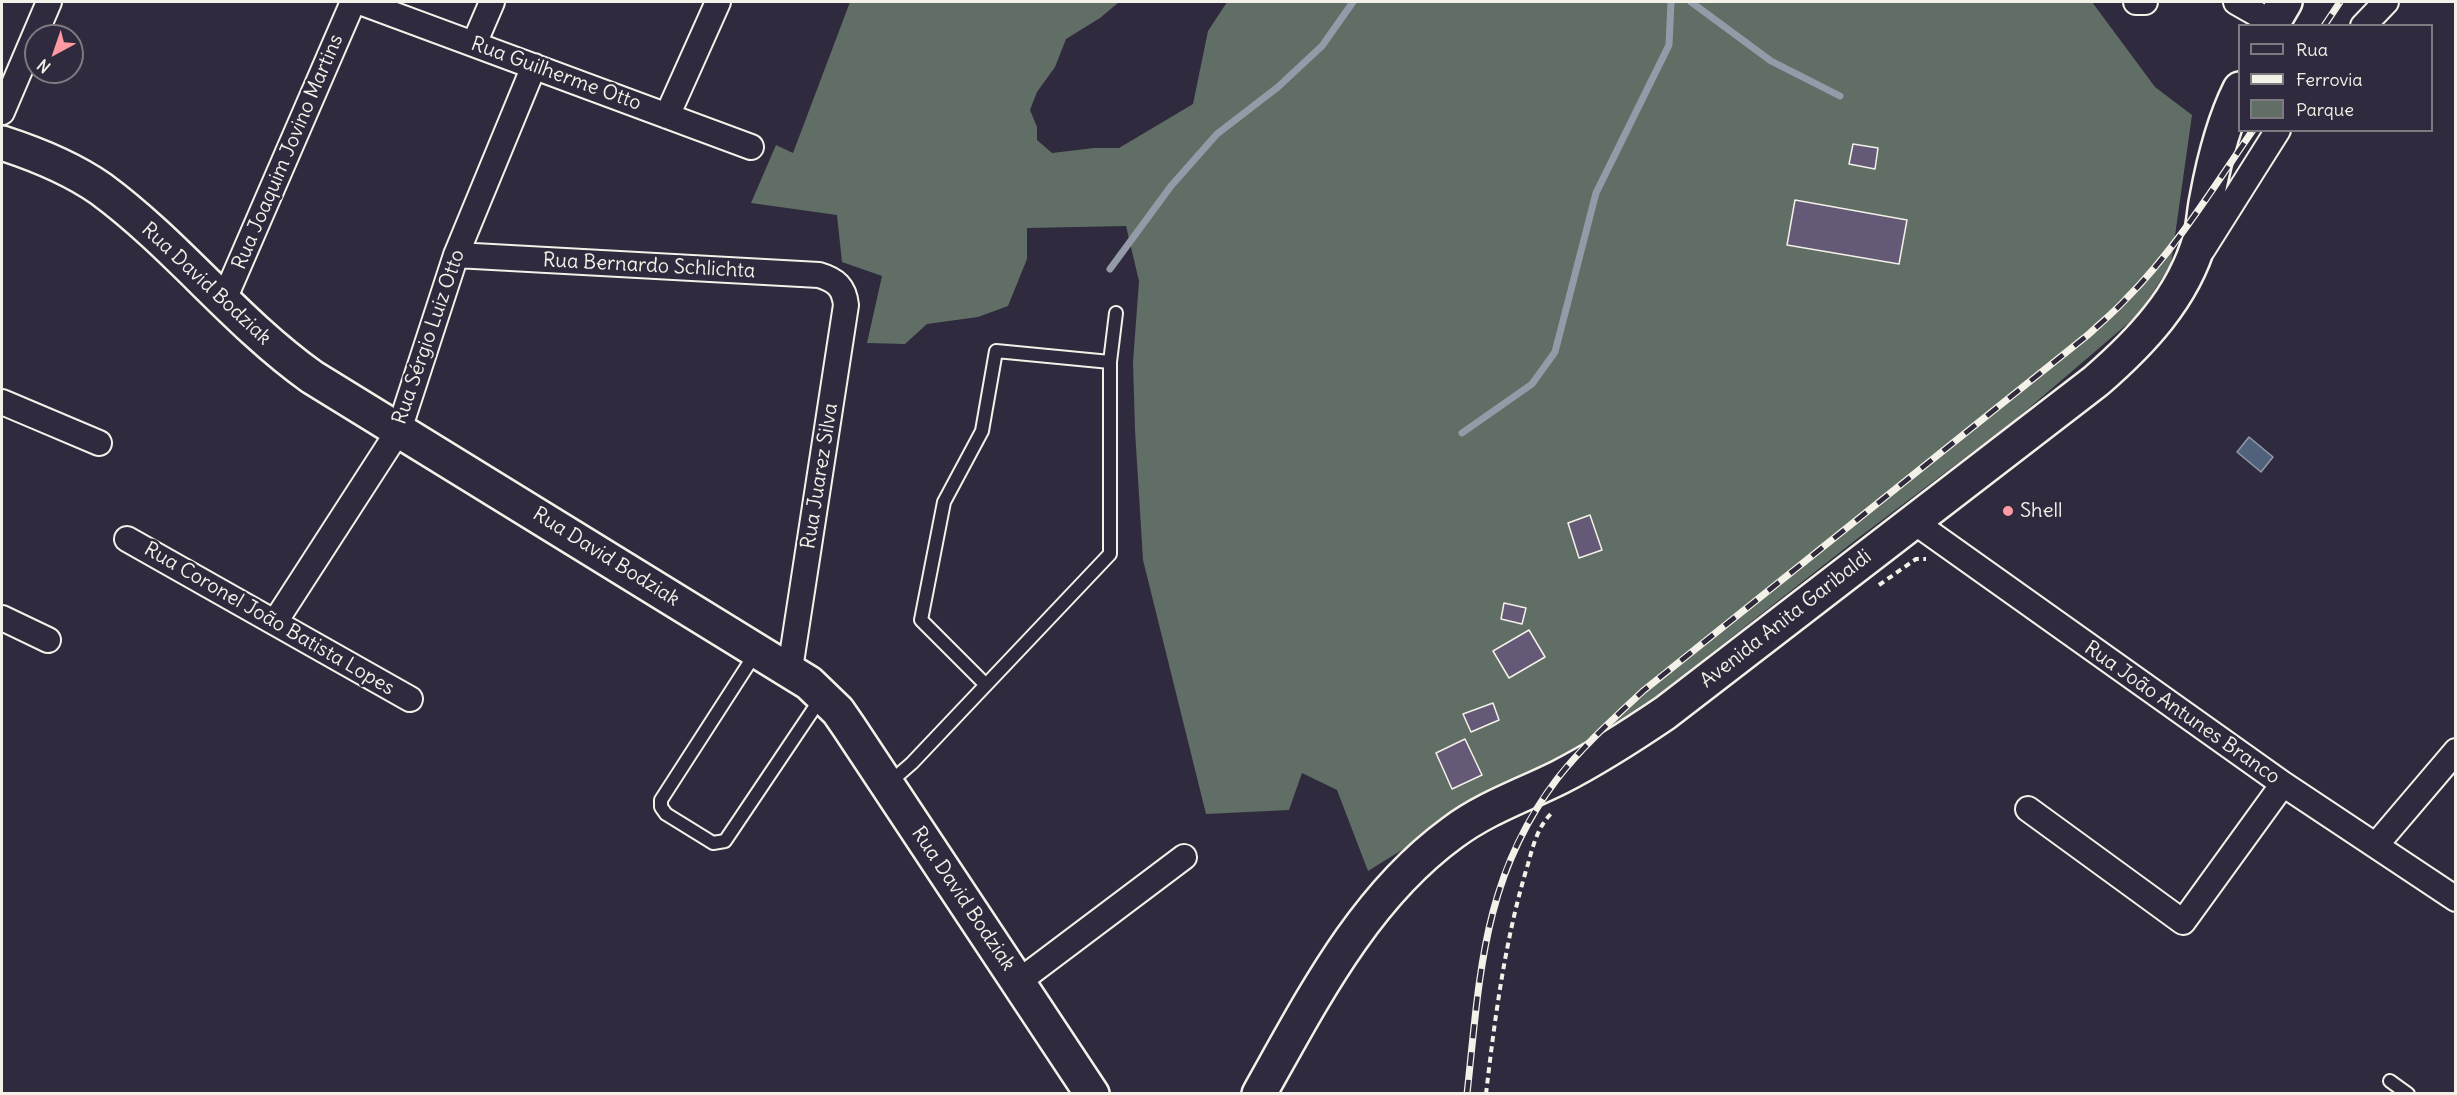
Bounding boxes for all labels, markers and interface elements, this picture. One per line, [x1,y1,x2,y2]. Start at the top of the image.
north arrow [24,24,84,84]
legend [2238,24,2433,132]
street label: Rua Joaquim Jovino Martins [227,31,349,273]
street label: Rua Guilherme Otto [468,32,644,116]
text: Rua [2296,38,2328,61]
text: N [33,55,54,77]
text: Ferrovia [2296,68,2363,91]
text: Parque [2296,98,2354,121]
street label: Rua David Bodziak [136,218,276,350]
street label: Rua Sérgio Luiz Otto [388,246,470,428]
street label: Rua Bernardo Schlichta [542,248,756,284]
street label: Rua Juarez Silva [797,401,843,551]
place label: Shell [2020,499,2062,523]
street label: Rua David Bodziak [528,502,684,612]
marker: Shell [2001,504,2015,518]
street label: Rua Coronel João Batista Lopes [140,537,398,701]
street label: Avenida Anita Garibaldi [1696,545,1876,693]
street label: Rua João Antunes Branco [2080,636,2284,790]
street label: Rua David Bodziak [906,822,1020,976]

